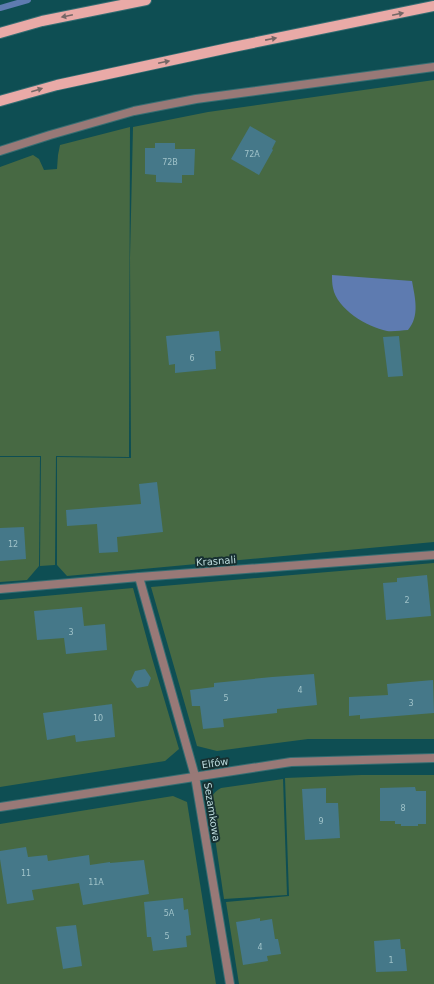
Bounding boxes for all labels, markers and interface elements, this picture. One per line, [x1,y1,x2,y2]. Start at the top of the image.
one-way arrow [392,10,405,16]
one-way arrow [60,13,73,19]
one-way arrow [265,36,277,42]
one-way arrow [158,58,170,64]
one-way arrow [32,87,44,93]
house number: 72A [244,150,260,159]
house number: 72B [162,158,178,167]
house number: 6 [189,354,195,363]
house number: 12 [8,540,18,549]
street label: Krasnali [196,554,236,568]
house number: 2 [404,596,410,605]
house number: 3 [68,628,74,637]
house number: 4 [297,686,303,695]
house number: 5 [223,694,229,703]
house number: 3 [408,699,414,708]
house number: 10 [93,714,103,723]
street label: Elfów [201,755,229,771]
street label: Sezamkowa [202,782,222,842]
house number: 8 [400,804,406,813]
house number: 9 [318,817,324,826]
house number: 11 [21,869,31,878]
house number: 11A [88,878,104,887]
house number: 5A [164,909,175,918]
house number: 5 [164,932,170,941]
house number: 4 [257,943,263,952]
house number: 1 [388,956,394,965]

